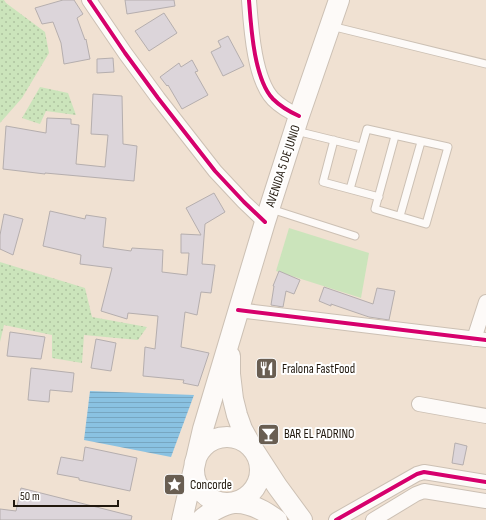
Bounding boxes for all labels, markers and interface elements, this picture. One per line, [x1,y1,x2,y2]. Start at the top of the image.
street label: AVENIDA 5 DE JUNIO [262,123,304,210]
restaurant icon: Fralona FastFood [254,356,280,382]
place label: Fralona FastFood [282,361,355,377]
bar icon: BAR EL PADRINO [255,421,281,447]
place label: BAR EL PADRINO [284,426,354,442]
place icon: Concorde [161,472,187,498]
place label: Concorde [190,477,232,493]
scale bar [14,482,118,508]
text: 50 m [20,489,40,504]

